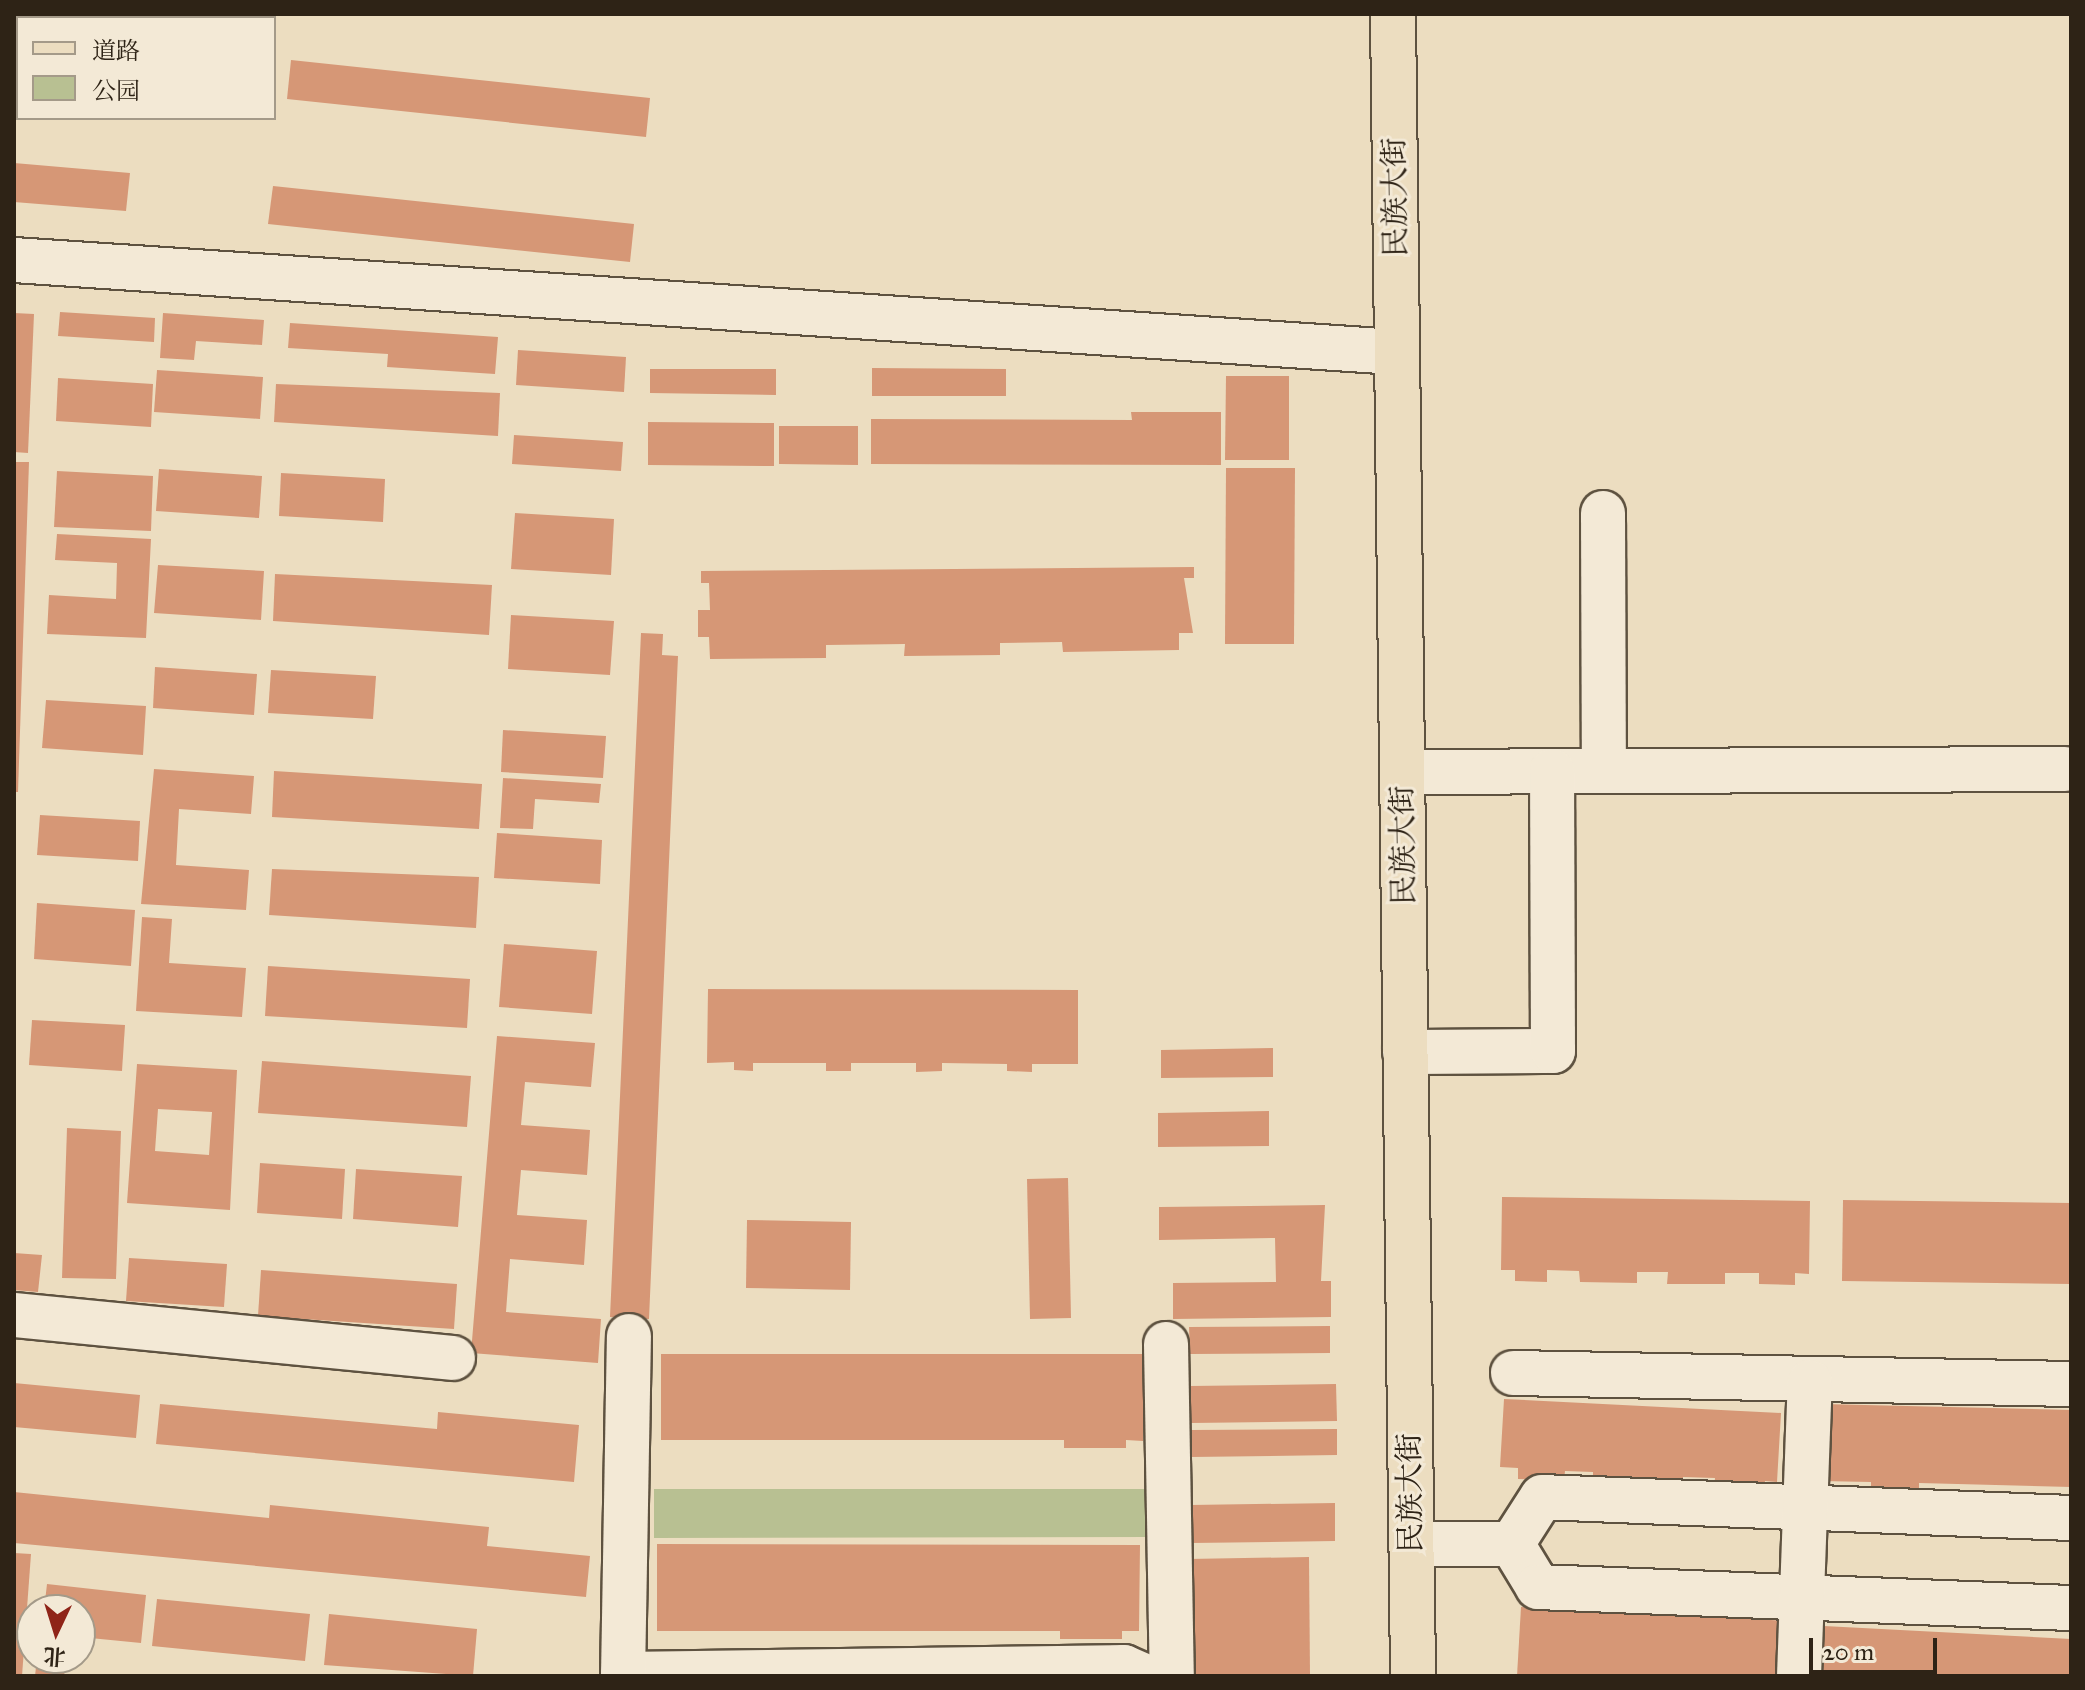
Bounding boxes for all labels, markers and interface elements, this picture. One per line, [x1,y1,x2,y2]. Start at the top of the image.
legend [16,16,276,120]
text: 道路 [92,36,140,66]
text: 公园 [92,76,140,106]
street label: 民族大街 [1376,137,1414,257]
street label: 民族大街 [1384,785,1422,905]
street label: 民族大街 [1391,1433,1429,1553]
north arrow [16,1594,96,1674]
scale bar [1813,1622,1941,1672]
text: 20 m [1823,1637,1874,1667]
text: 北 [43,1642,66,1671]

